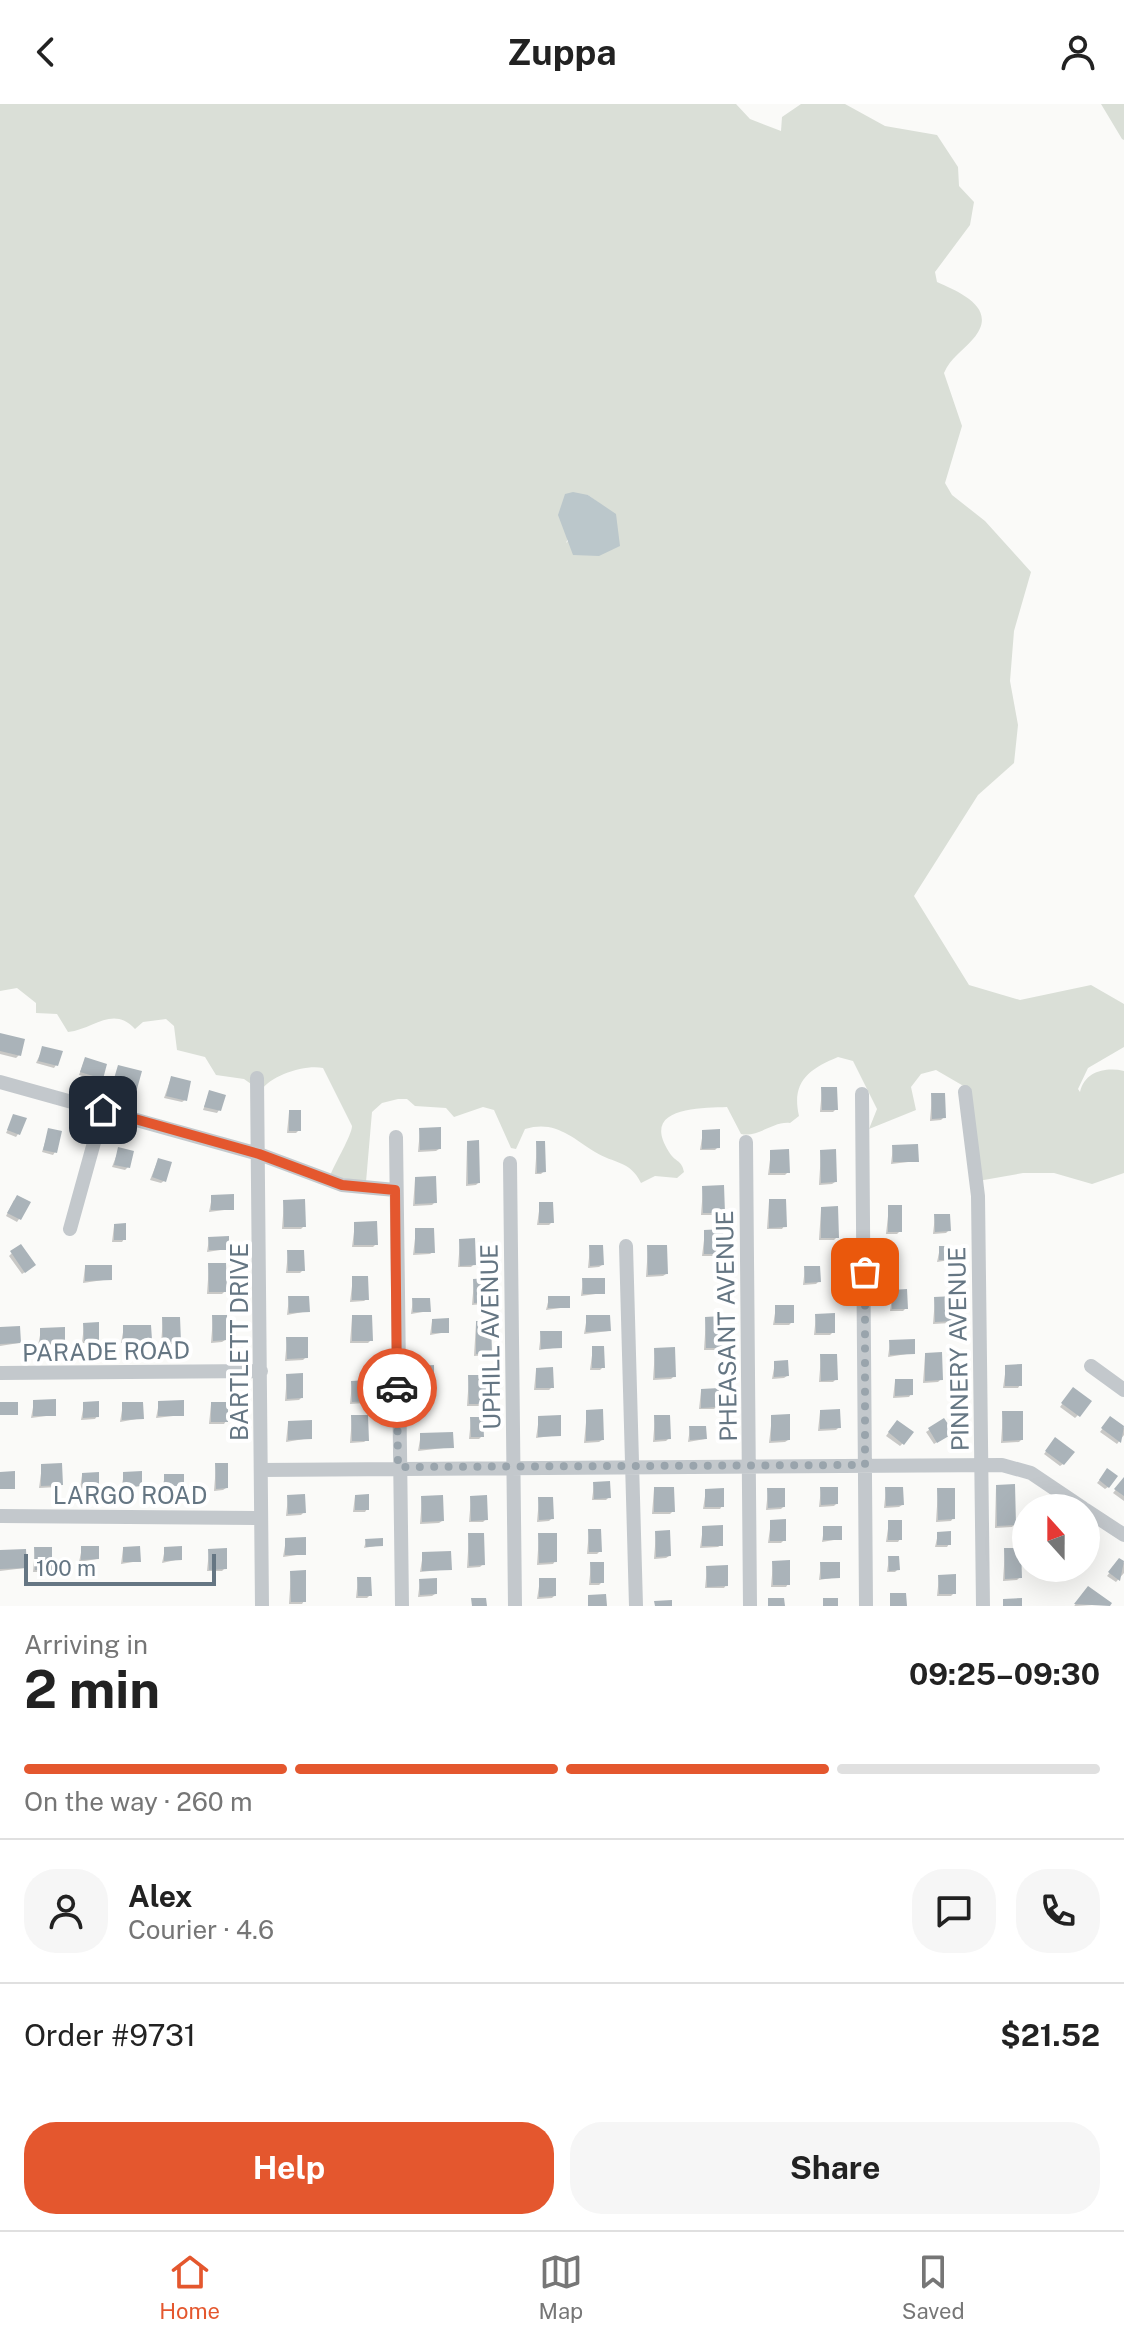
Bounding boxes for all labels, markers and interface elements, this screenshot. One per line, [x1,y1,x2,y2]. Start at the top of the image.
icon: back [24,30,68,74]
icon: person [1056,30,1100,74]
text: Zuppa [507,31,617,73]
pin [69,1076,137,1144]
icon: home [81,1088,125,1132]
street label: PHEASANT AVENUE [710,1210,742,1442]
pin [831,1238,899,1306]
street label: BARTLETT DRIVE [225,1243,253,1441]
street label: UPHILL AVENUE [474,1244,506,1430]
street label: PINNERY AVENUE [942,1246,974,1452]
icon: bag [843,1250,887,1294]
street label: PARADE ROAD [22,1336,190,1366]
courier [357,1348,437,1428]
icon: car [375,1366,419,1410]
street label: LARGO ROAD [53,1481,207,1509]
north arrow [1012,1494,1100,1582]
map controls [1012,1494,1100,1582]
scale bar [24,1550,216,1586]
text: 100 m [36,1555,96,1581]
text: Arriving in [24,1629,148,1660]
text: 09:25–09:30 [909,1656,1100,1692]
text: 2 min [24,1659,160,1720]
text: On the way · 260 m [24,1786,252,1817]
button: person [24,1869,108,1953]
button: chat [912,1869,996,1953]
button: phone [1016,1869,1100,1953]
text: Alex [128,1878,192,1914]
text: Courier · 4.6 [128,1914,274,1945]
text: Order #9731 [24,2017,196,2053]
text: $21.52 [1000,2017,1100,2053]
button: Help [24,2122,554,2214]
button: Share [570,2122,1100,2214]
tab: Home [159,2250,220,2324]
tab: Map [539,2250,583,2324]
tab: Saved [902,2250,965,2324]

